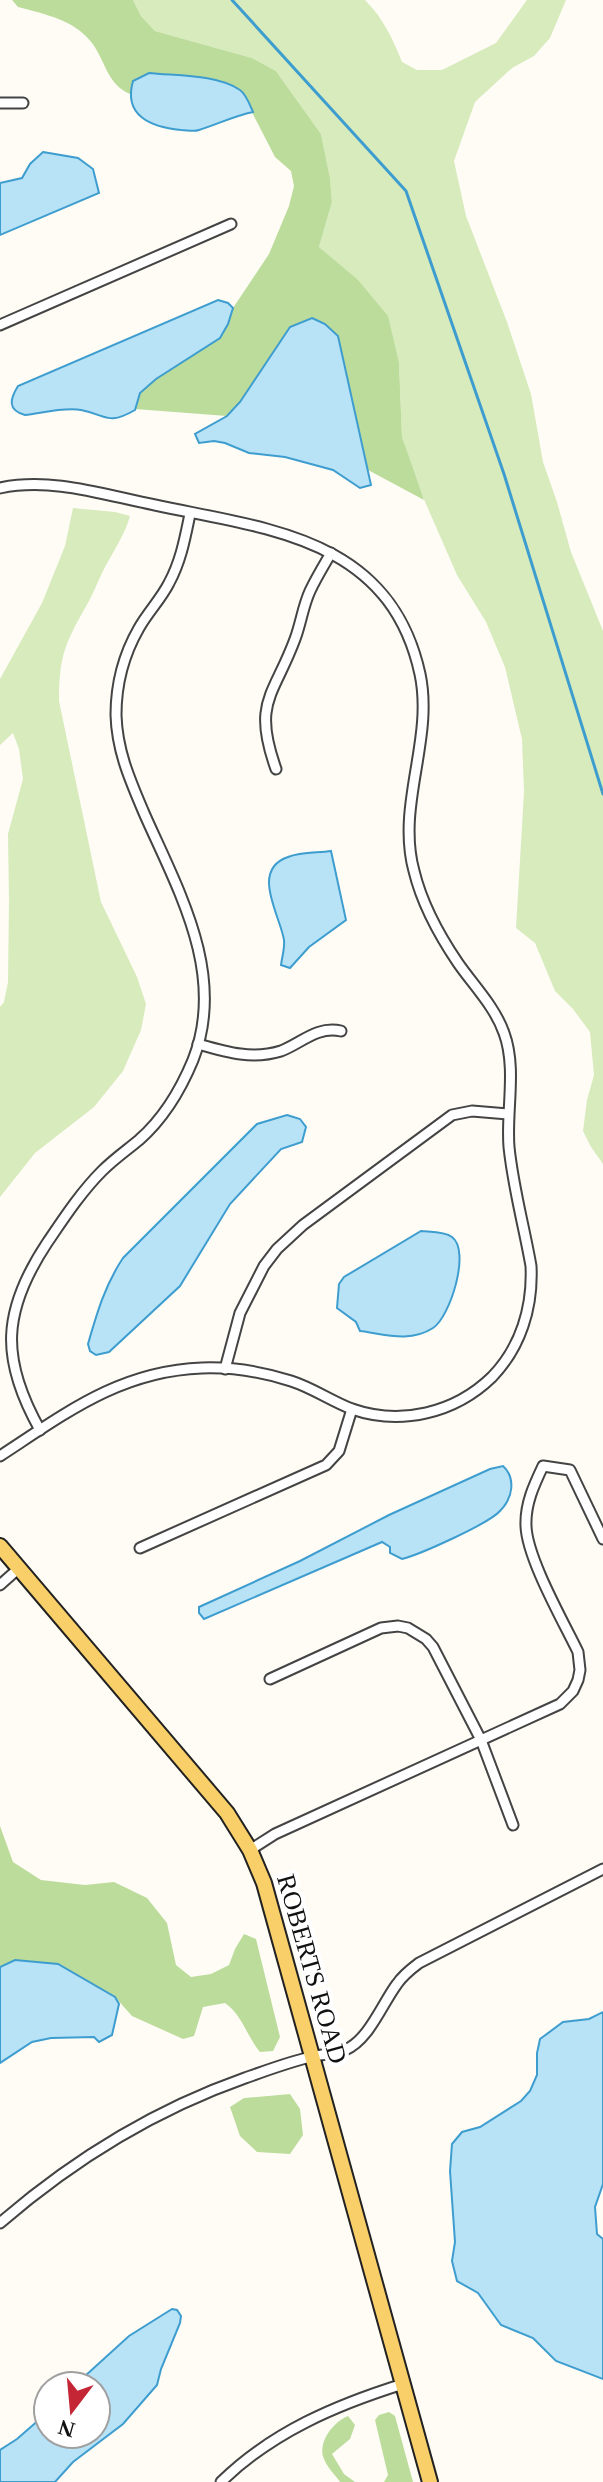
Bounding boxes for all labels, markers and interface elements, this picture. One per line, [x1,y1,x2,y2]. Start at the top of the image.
street label: ROBERTS ROAD [271,1871,353,2067]
north arrow [32,2370,112,2450]
text: N [55,2415,78,2443]

